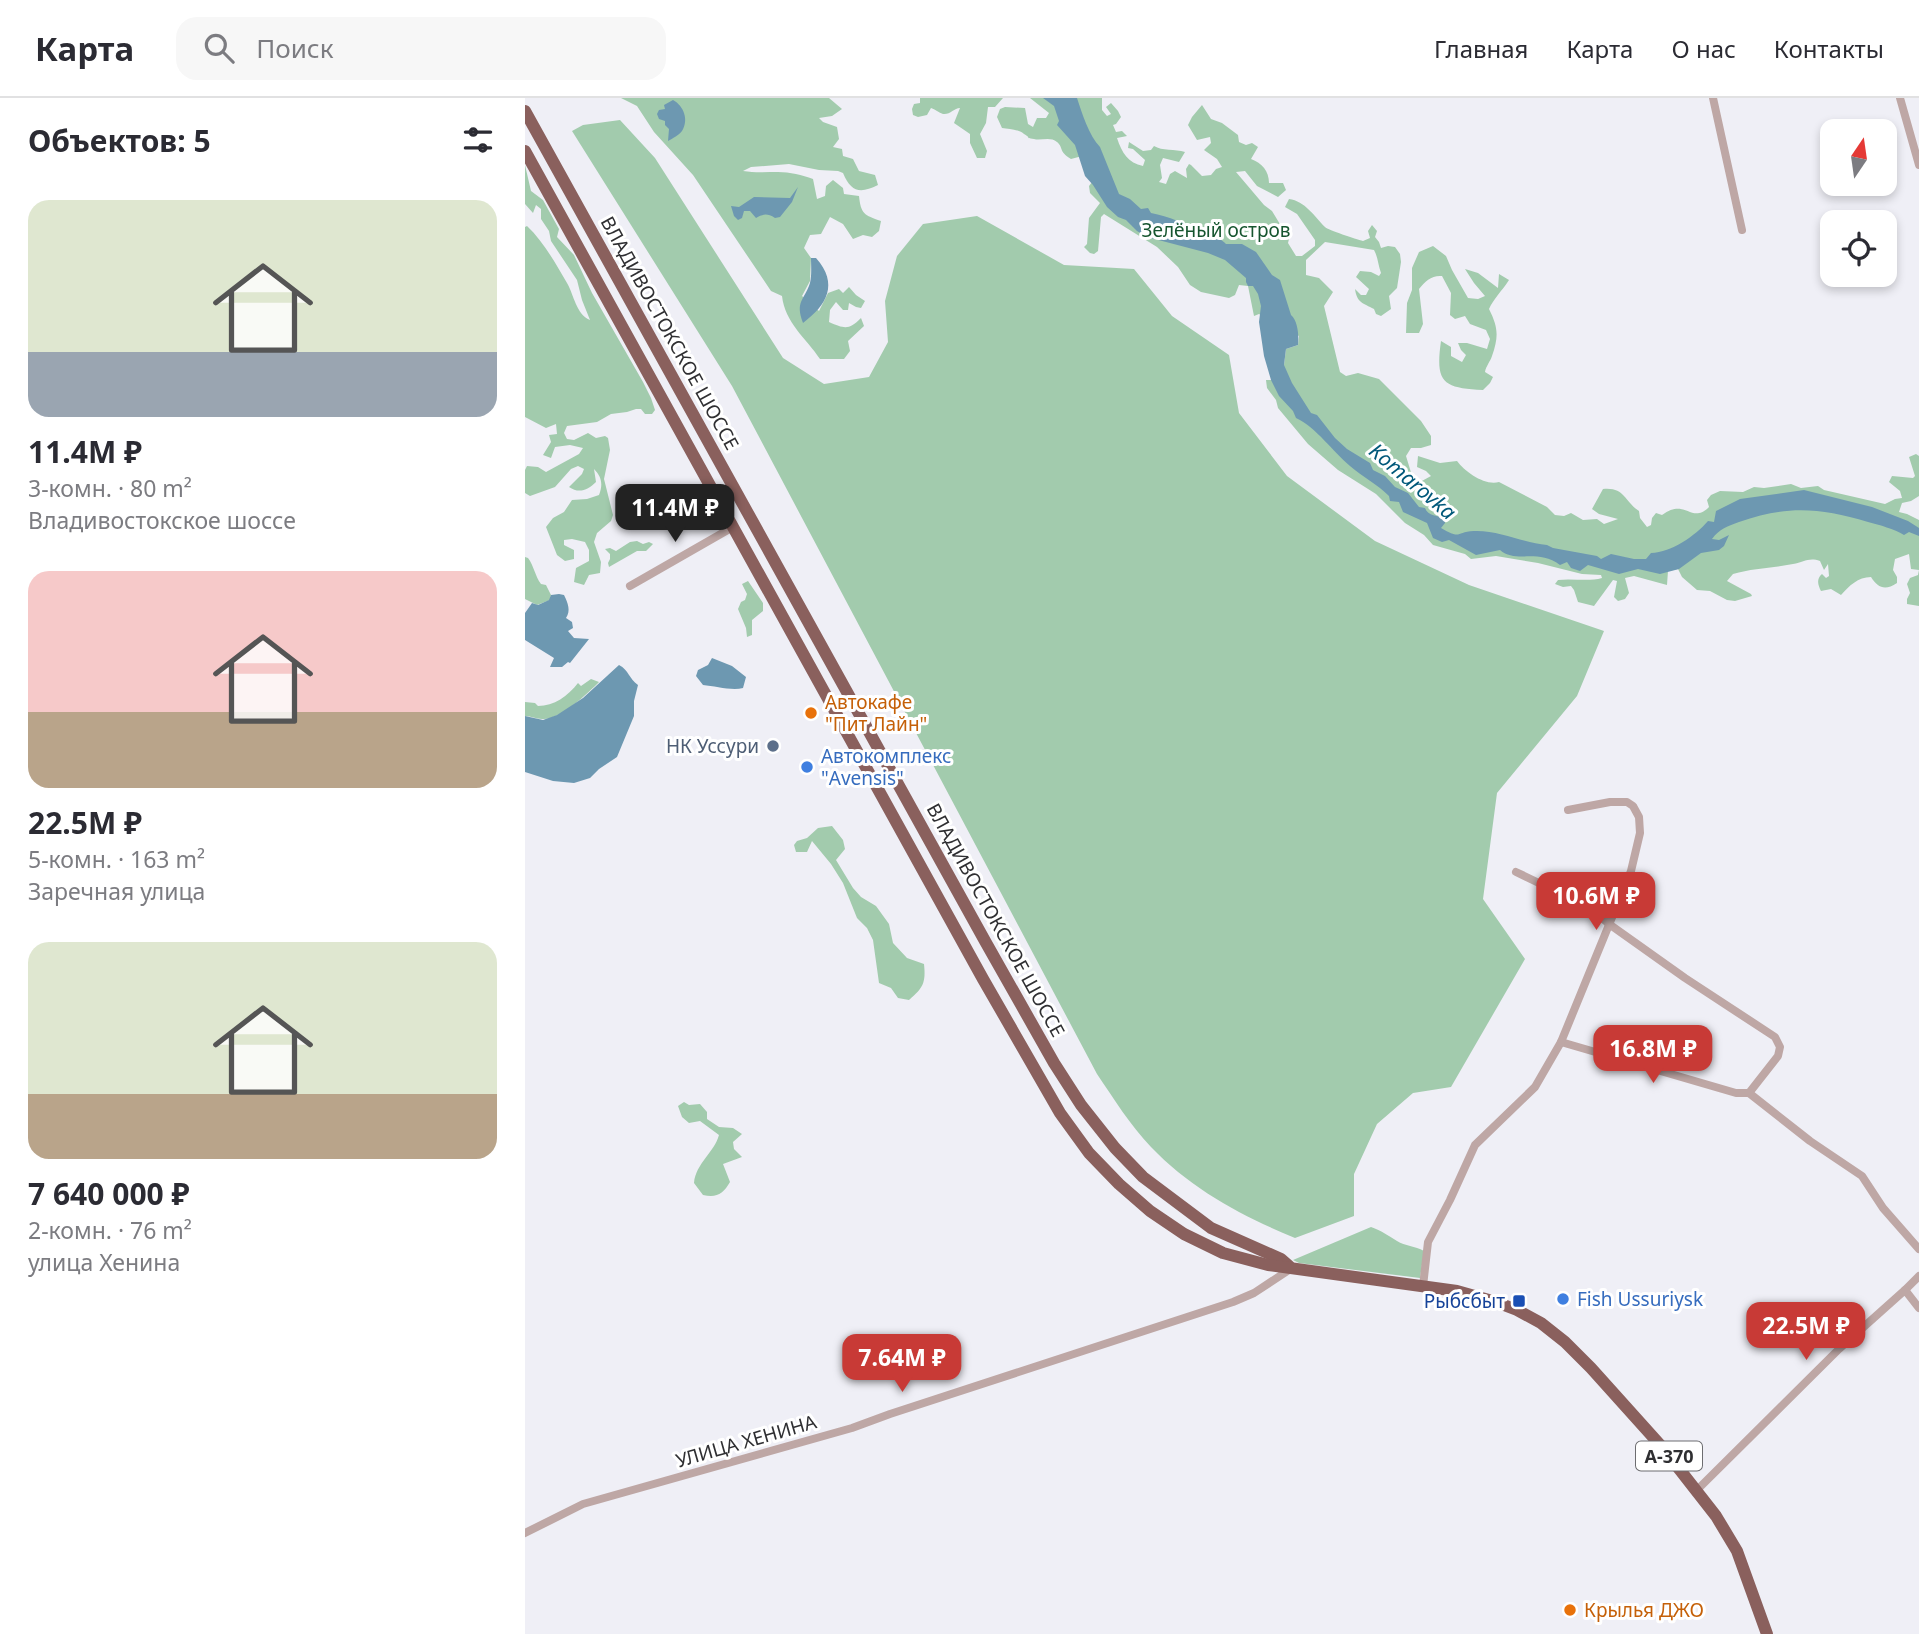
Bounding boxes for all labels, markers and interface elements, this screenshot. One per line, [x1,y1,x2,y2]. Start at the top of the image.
search box [176,17,666,80]
text: Карта [35,26,134,71]
icon: search [200,29,238,67]
text: Поиск [256,30,333,66]
text: Главная [1434,32,1528,65]
text: Карта [1566,32,1633,65]
text: О нас [1671,32,1736,65]
text: Контакты [1774,32,1884,65]
north arrow [1820,119,1897,196]
map controls [1820,119,1897,287]
text: Объектов: 5 [28,120,211,161]
icon: filters [459,121,497,159]
button: locate [1820,210,1897,287]
street label: ВЛАДИВОСТОКСКОЕ ШОССЕ [595,212,745,454]
park label: Зелёный остров [1142,217,1290,243]
icon: home [200,245,326,371]
text: 11.4M ₽ [28,431,142,472]
water label: Komarovka [1364,436,1462,526]
text: 3-комн. · 80 m² [28,472,192,504]
pin: 11.4M ₽ [610,484,740,544]
text: 11.4M ₽ [631,491,719,523]
text: Владивостокское шоссе [28,504,296,536]
icon: home [200,616,326,742]
place label: Автокафе "Пит Лайн" [825,689,927,737]
marker: Автокафе "Пит Лайн" [803,705,819,721]
place label: НК Уссури [666,733,759,759]
marker: НК Уссури [765,738,781,754]
place label: Автокомплекс "Avensis" [821,743,951,791]
marker: Автокомплекс "Avensis" [799,759,815,775]
street label: ВЛАДИВОСТОКСКОЕ ШОССЕ [921,799,1071,1041]
text: 22.5M ₽ [28,802,142,843]
text: 5-комн. · 163 m² [28,843,205,875]
pin: 10.6M ₽ [1531,872,1661,932]
text: Заречная улица [28,875,205,907]
text: 10.6M ₽ [1552,879,1640,911]
icon: home [200,987,326,1113]
pin: 16.8M ₽ [1588,1026,1718,1085]
text: 16.8M ₽ [1609,1032,1697,1064]
text: 7 640 000 ₽ [28,1173,190,1214]
text: 2-комн. · 76 m² [28,1214,192,1246]
text: улица Хенина [28,1246,180,1278]
place label: Fish Ussuriysk [1577,1286,1703,1312]
place label: Рыбсбыт [1424,1288,1505,1314]
marker: Fish Ussuriysk [1555,1291,1571,1307]
marker: Рыбсбыт [1511,1293,1527,1309]
pin: 22.5M ₽ [1741,1302,1871,1362]
text: 22.5M ₽ [1762,1309,1850,1341]
pin: 7.64M ₽ [837,1334,967,1394]
text: 7.64M ₽ [858,1341,946,1373]
street label: УЛИЦА ХЕНИНА [673,1408,820,1474]
road number: А-370 [1636,1442,1702,1470]
place label: Крылья ДЖО [1584,1597,1704,1623]
marker: Крылья ДЖО [1562,1602,1578,1618]

